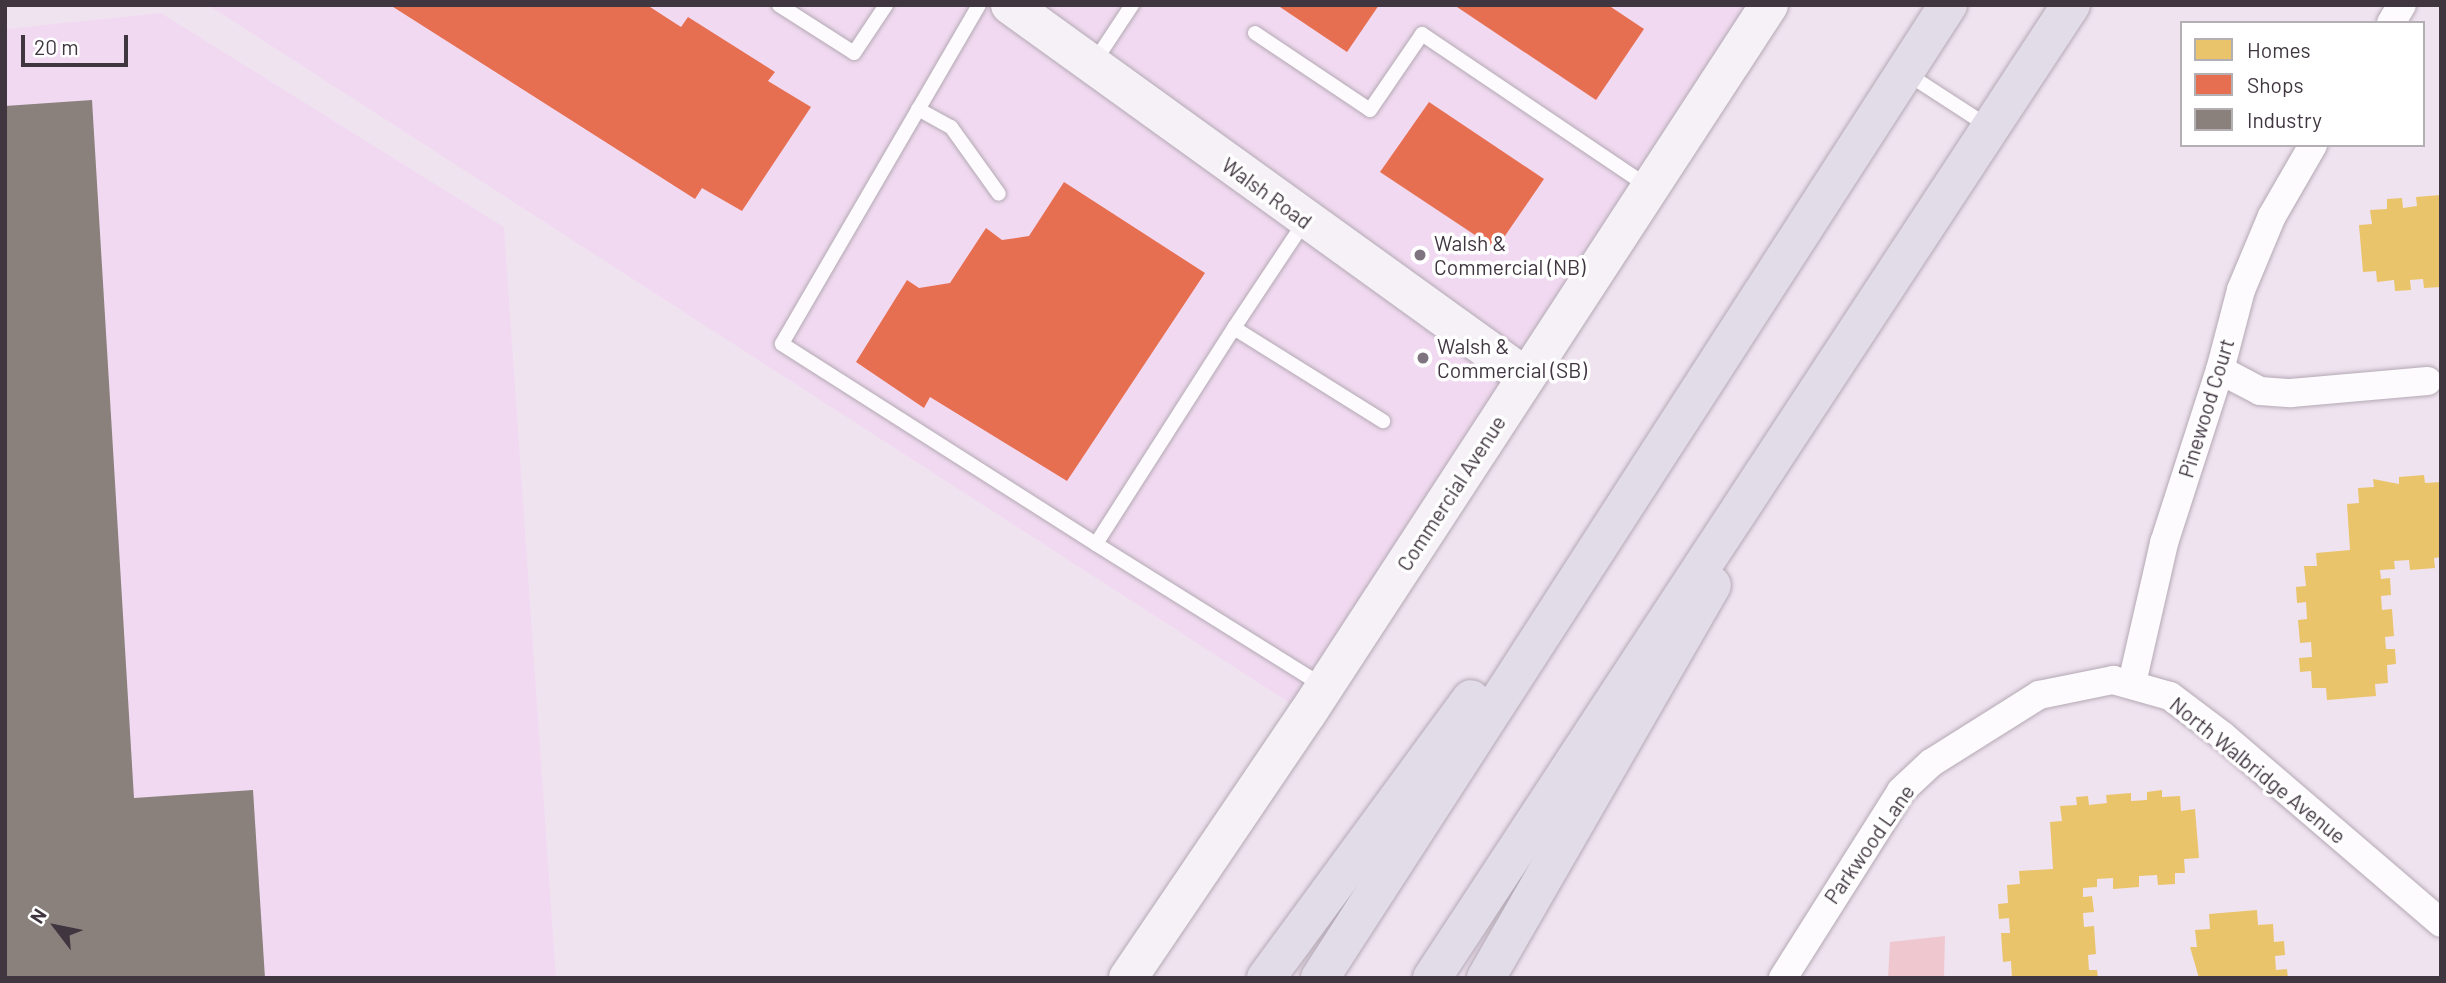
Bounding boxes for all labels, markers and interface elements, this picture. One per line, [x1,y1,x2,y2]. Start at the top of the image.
scale bar [24,21,131,65]
legend [2180,21,2425,147]
text: 20 m [34,34,79,59]
text: Homes [2247,37,2311,62]
text: Shops [2247,72,2304,97]
text: Industry [2247,107,2322,132]
street label: Walsh Road [1217,152,1317,234]
place label: Walsh & Commercial (NB) [1434,230,1586,280]
marker: Walsh & Commercial (NB) [1412,247,1428,263]
place label: Walsh & Commercial (SB) [1437,333,1587,383]
street label: Pinewood Court [2173,335,2239,481]
marker: Walsh & Commercial (SB) [1415,350,1431,366]
street label: Commercial Avenue [1391,411,1511,575]
street label: North Walbridge Avenue [2165,691,2351,849]
street label: Parkwood Lane [1819,780,1919,908]
north arrow [21,892,91,962]
text: N [25,904,51,927]

